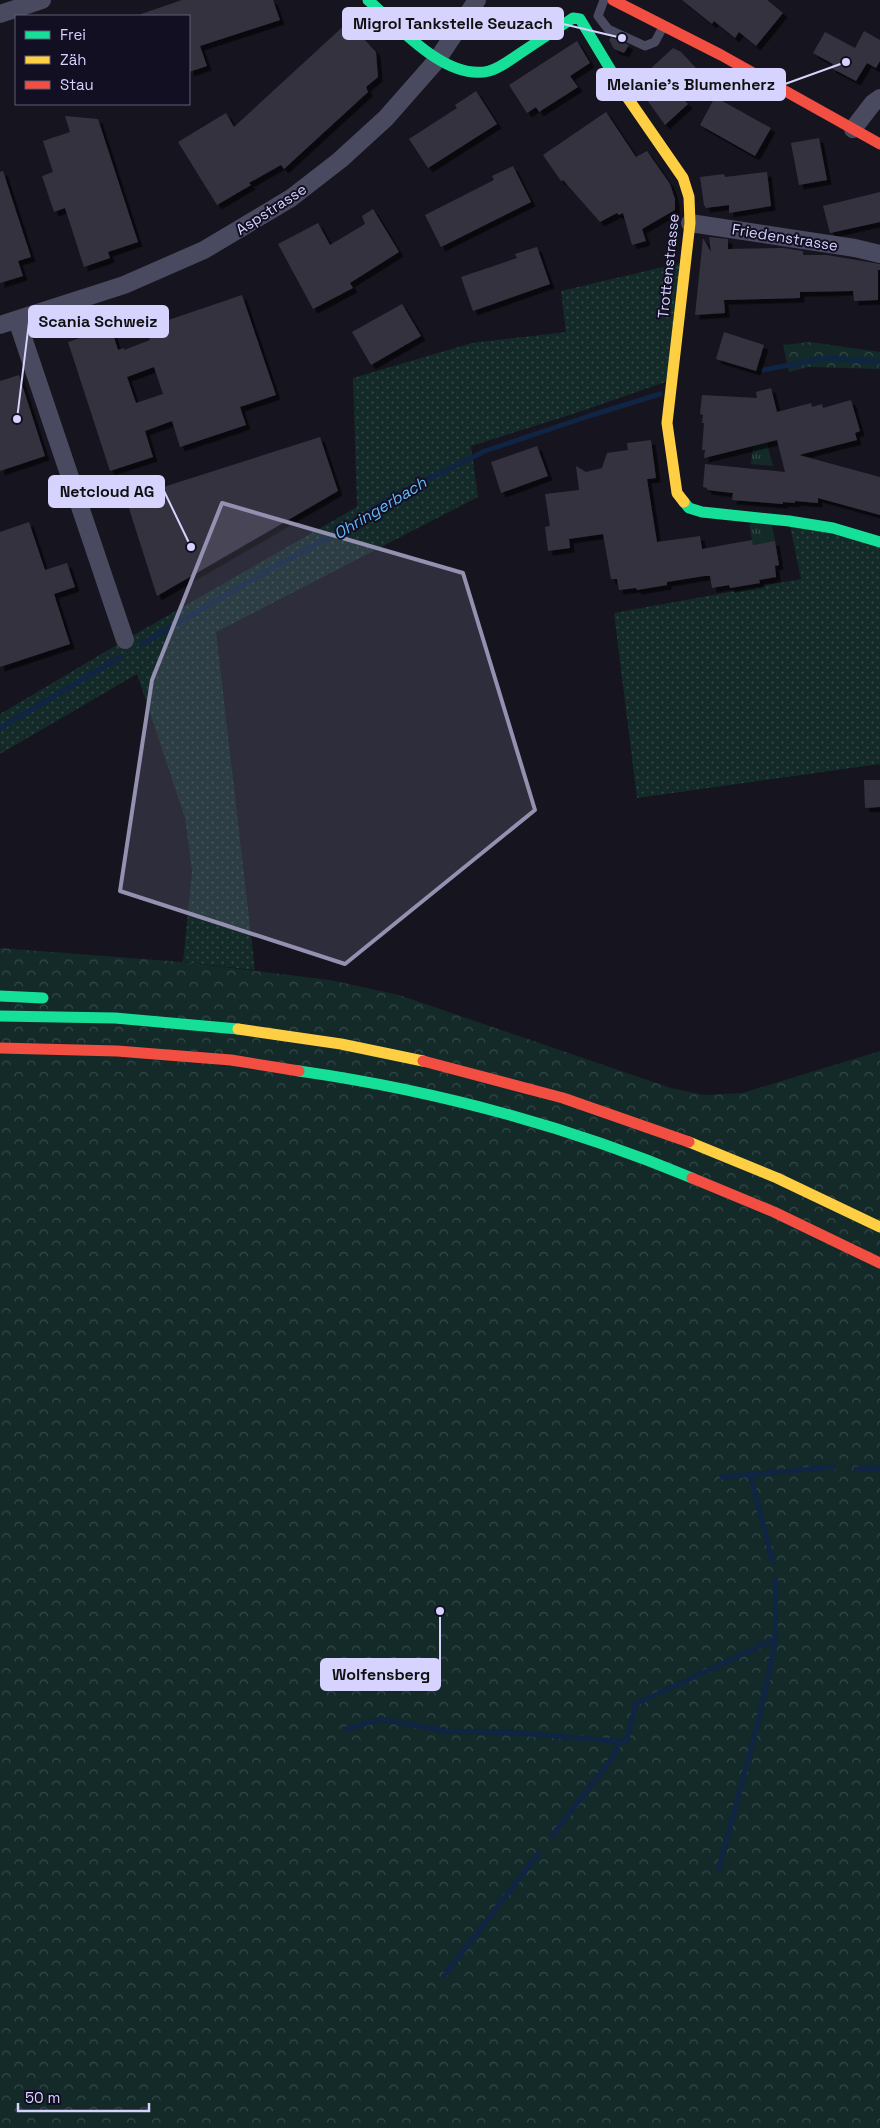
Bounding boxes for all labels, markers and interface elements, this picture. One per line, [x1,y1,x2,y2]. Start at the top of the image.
callout: Migrol Tankstelle Seuzach [343,8,563,39]
text: Migrol Tankstelle Seuzach [353,13,553,34]
legend [15,15,190,105]
text: Frei [60,25,86,44]
text: Zäh [60,50,86,69]
callout: Melanie’s Blumenherz [597,69,785,100]
text: Melanie’s Blumenherz [607,74,775,95]
text: Stau [60,75,94,94]
street label: Aspstrasse [232,179,310,239]
street label: Trottenstrasse [653,212,683,319]
street label: Friedenstrasse [731,219,840,255]
callout: Scania Schweiz [29,306,168,337]
text: Scania Schweiz [39,311,157,332]
water label: Ohringerbach [330,471,431,544]
callout: Netcloud AG [49,476,164,507]
text: Netcloud AG [60,481,154,502]
callout: Wolfensberg [321,1659,440,1690]
text: Wolfensberg [332,1664,430,1685]
scale bar [18,2080,149,2112]
text: 50 m [25,2088,60,2107]

